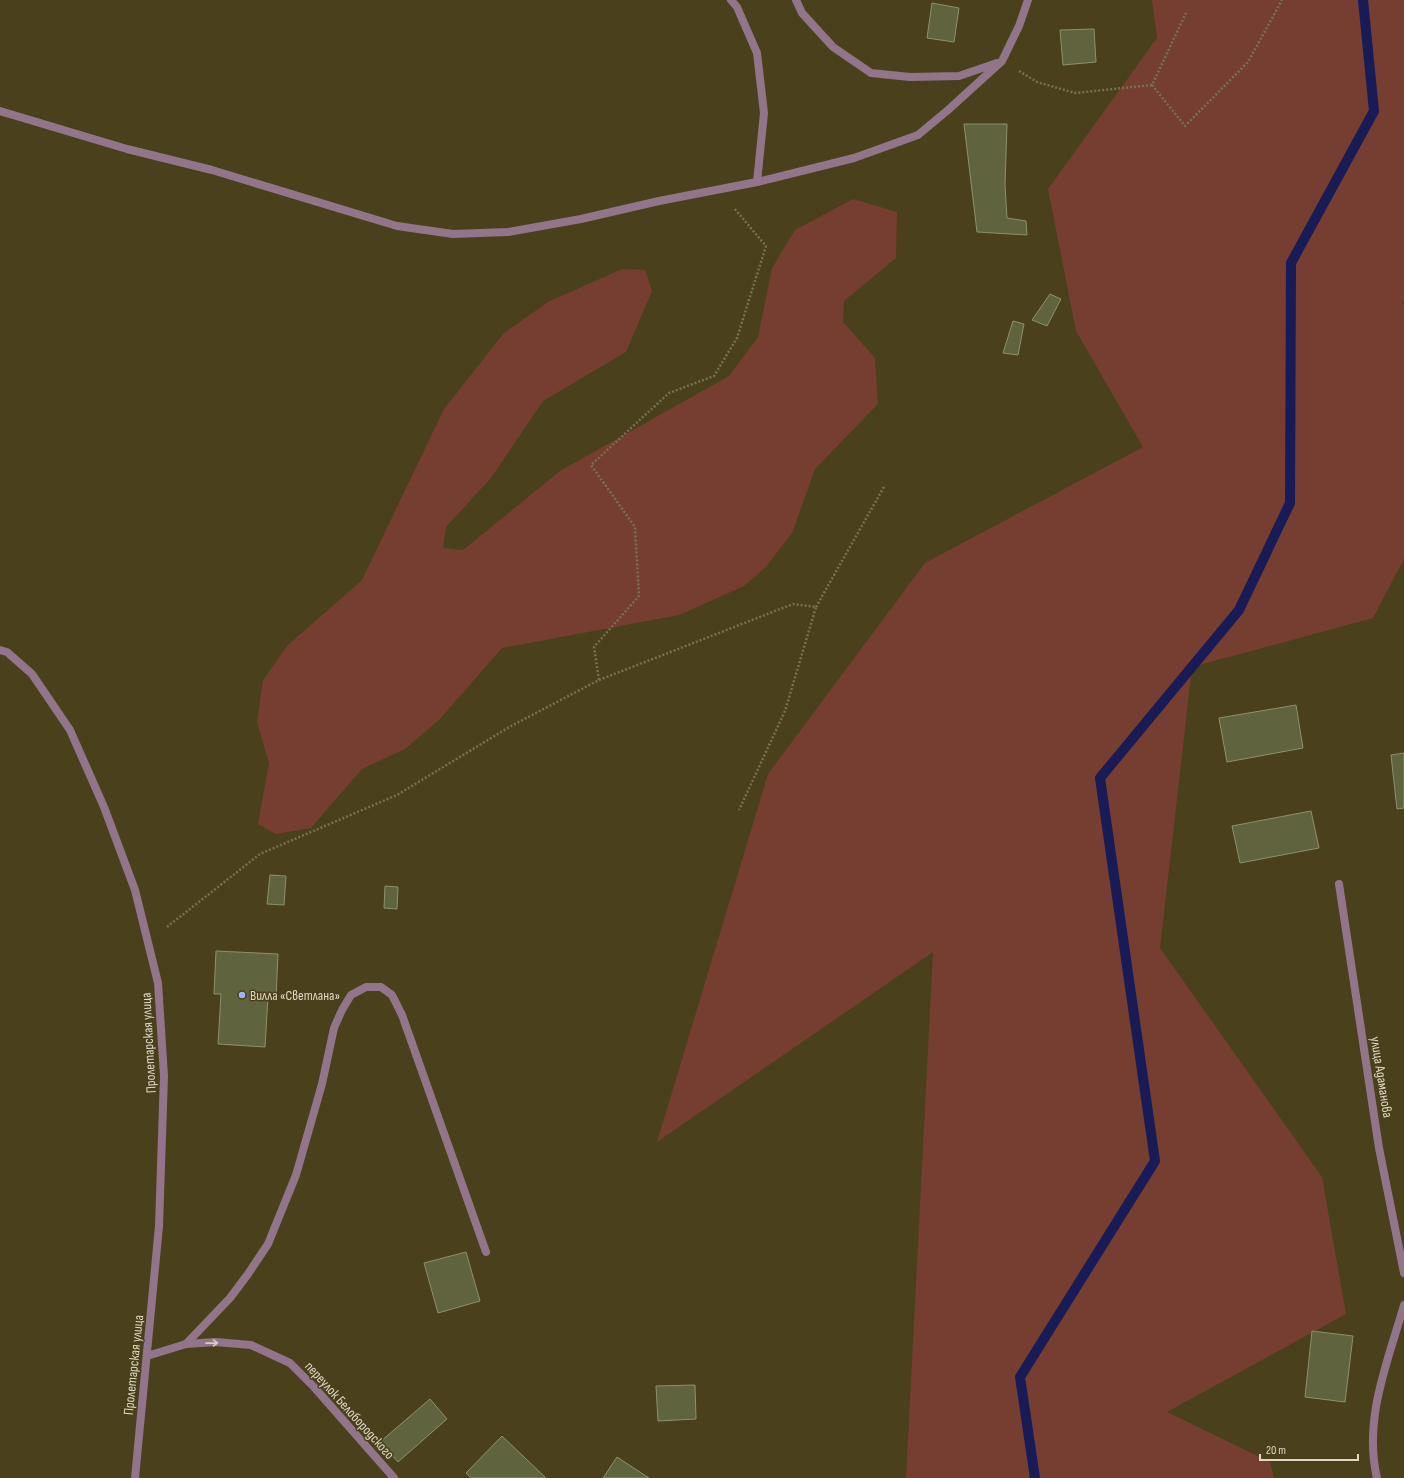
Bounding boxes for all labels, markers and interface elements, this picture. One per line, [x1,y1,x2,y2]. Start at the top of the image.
place label: Вилла «Светлана» [250,987,340,1004]
marker: Вилла «Светлана» [237,990,247,1000]
street label: Пролетарская улица [137,992,160,1094]
street label: улица Адаманова [1367,1035,1396,1119]
street label: Пролетарская улица [120,1314,147,1416]
one-way arrow [205,1339,218,1346]
street label: переулок Белобородского [301,1358,398,1463]
scale bar [1260,1436,1358,1462]
text: 20 m [1266,1443,1286,1458]

